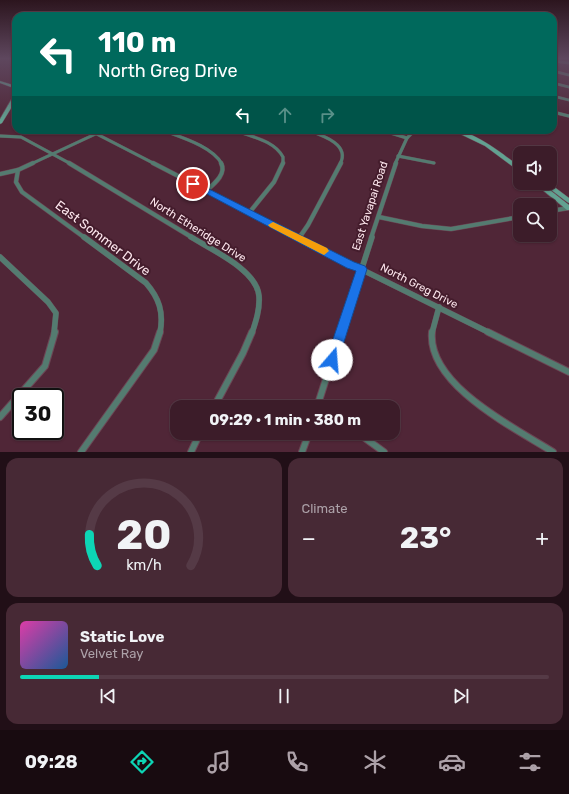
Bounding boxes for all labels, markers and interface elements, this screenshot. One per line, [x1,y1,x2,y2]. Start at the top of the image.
text: 110 m [98,26,176,59]
icon: left [32,28,84,80]
text: North Greg Drive [98,60,238,82]
icon: left [232,104,254,126]
icon: ahead [274,104,296,126]
icon: right [316,104,338,126]
map controls [513,146,557,242]
button: sound [513,146,557,190]
street label: East Yavapai Road [349,160,391,252]
pin [176,167,210,201]
icon: arrive [182,173,204,195]
street label: North Etheridge Drive [148,195,248,265]
street label: East Sommer Drive [53,197,153,279]
button: search [513,198,557,242]
street label: North Greg Drive [378,261,460,311]
position arrow [311,339,353,381]
speed limit sign: 30 [12,388,64,440]
text: 09:29 · 1 min · 380 m [209,411,361,429]
text: Climate [302,501,348,516]
text: 20 [116,509,171,558]
text: 23° [400,520,451,556]
text: − [302,525,316,552]
text: + [535,525,549,552]
text: km/h [126,556,162,573]
text: Static Love [80,628,164,646]
text: Velvet Ray [80,646,143,661]
icon: previous [97,685,119,707]
icon: pause [273,685,295,707]
icon: next [450,685,472,707]
icon: directions [128,748,156,776]
icon: music [205,748,233,776]
icon: phone [283,748,311,776]
icon: climate [361,748,389,776]
icon: car [438,748,466,776]
icon: filters [516,748,544,776]
text: 09:28 [25,751,78,773]

